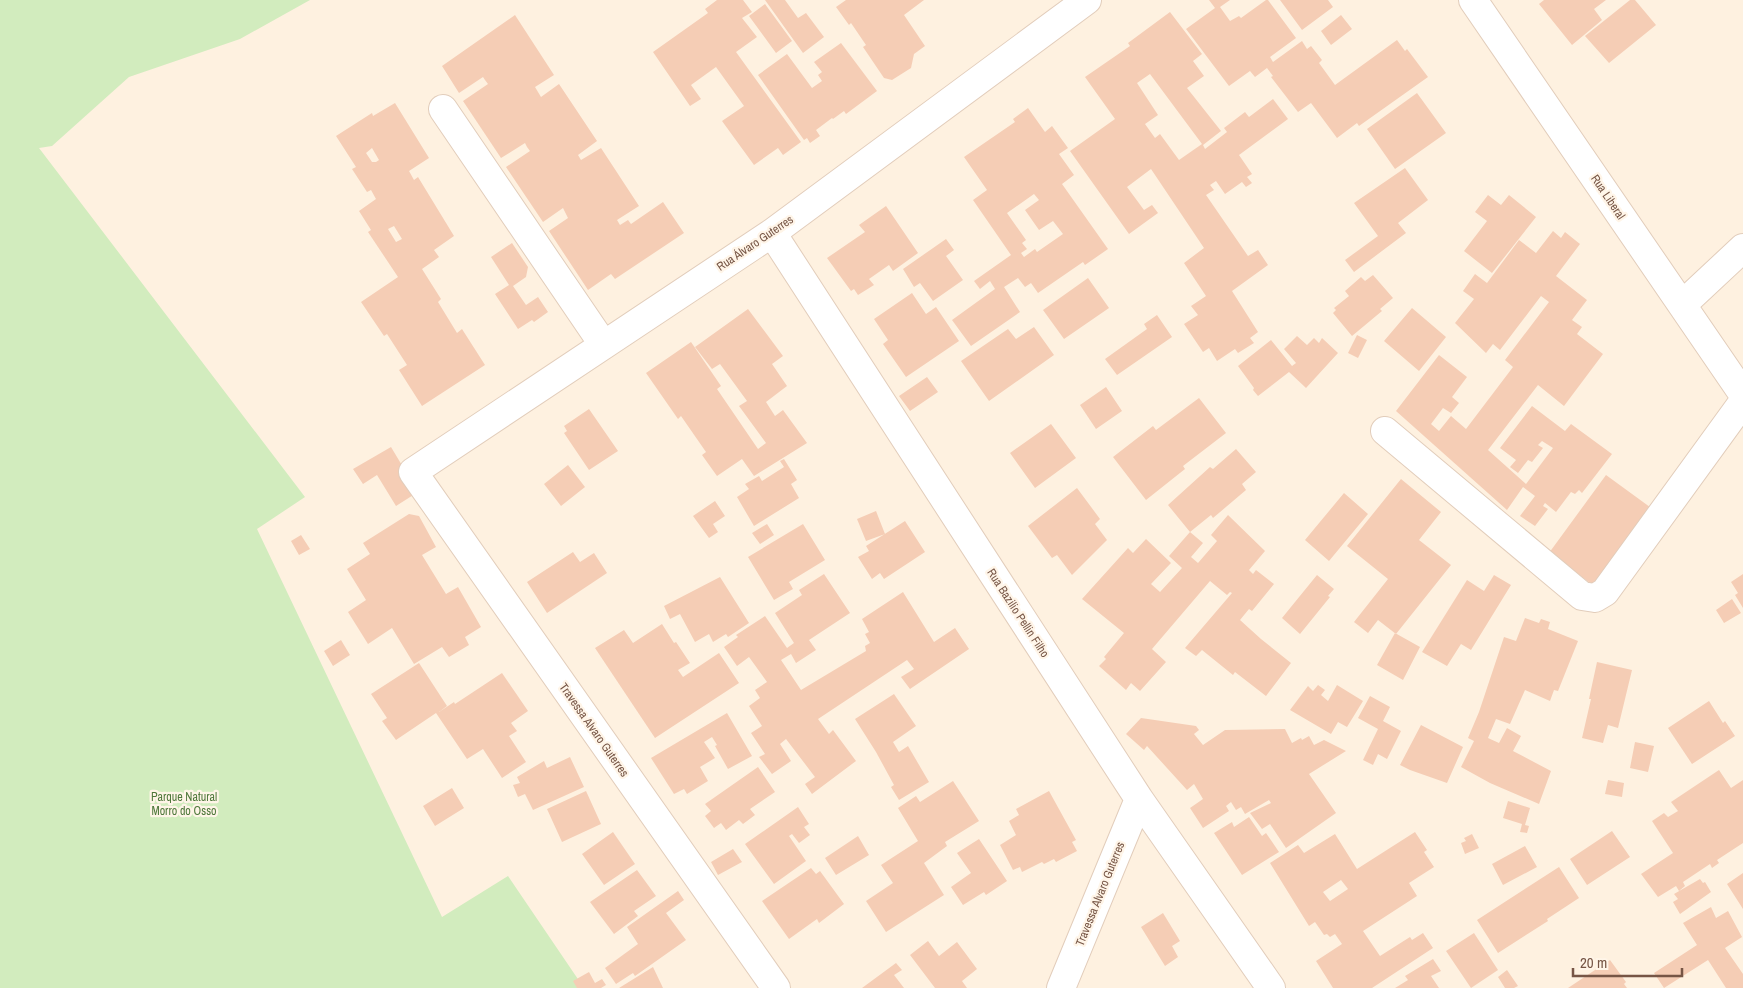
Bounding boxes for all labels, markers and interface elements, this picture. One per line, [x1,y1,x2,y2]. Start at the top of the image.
street label: Rua Liberal [1587,171,1629,223]
street label: Rua Álvaro Guterres [714,211,796,275]
street label: Rua Bazilio Pellin Filho [983,566,1053,660]
street label: Travessa Alvaro Guterres [556,680,632,780]
park label: Parque Natural Morro do Osso [151,789,217,819]
street label: Travessa Alvaro Guterres [1072,839,1128,949]
scale bar [1573,946,1682,978]
text: 20 m [1580,952,1607,973]

